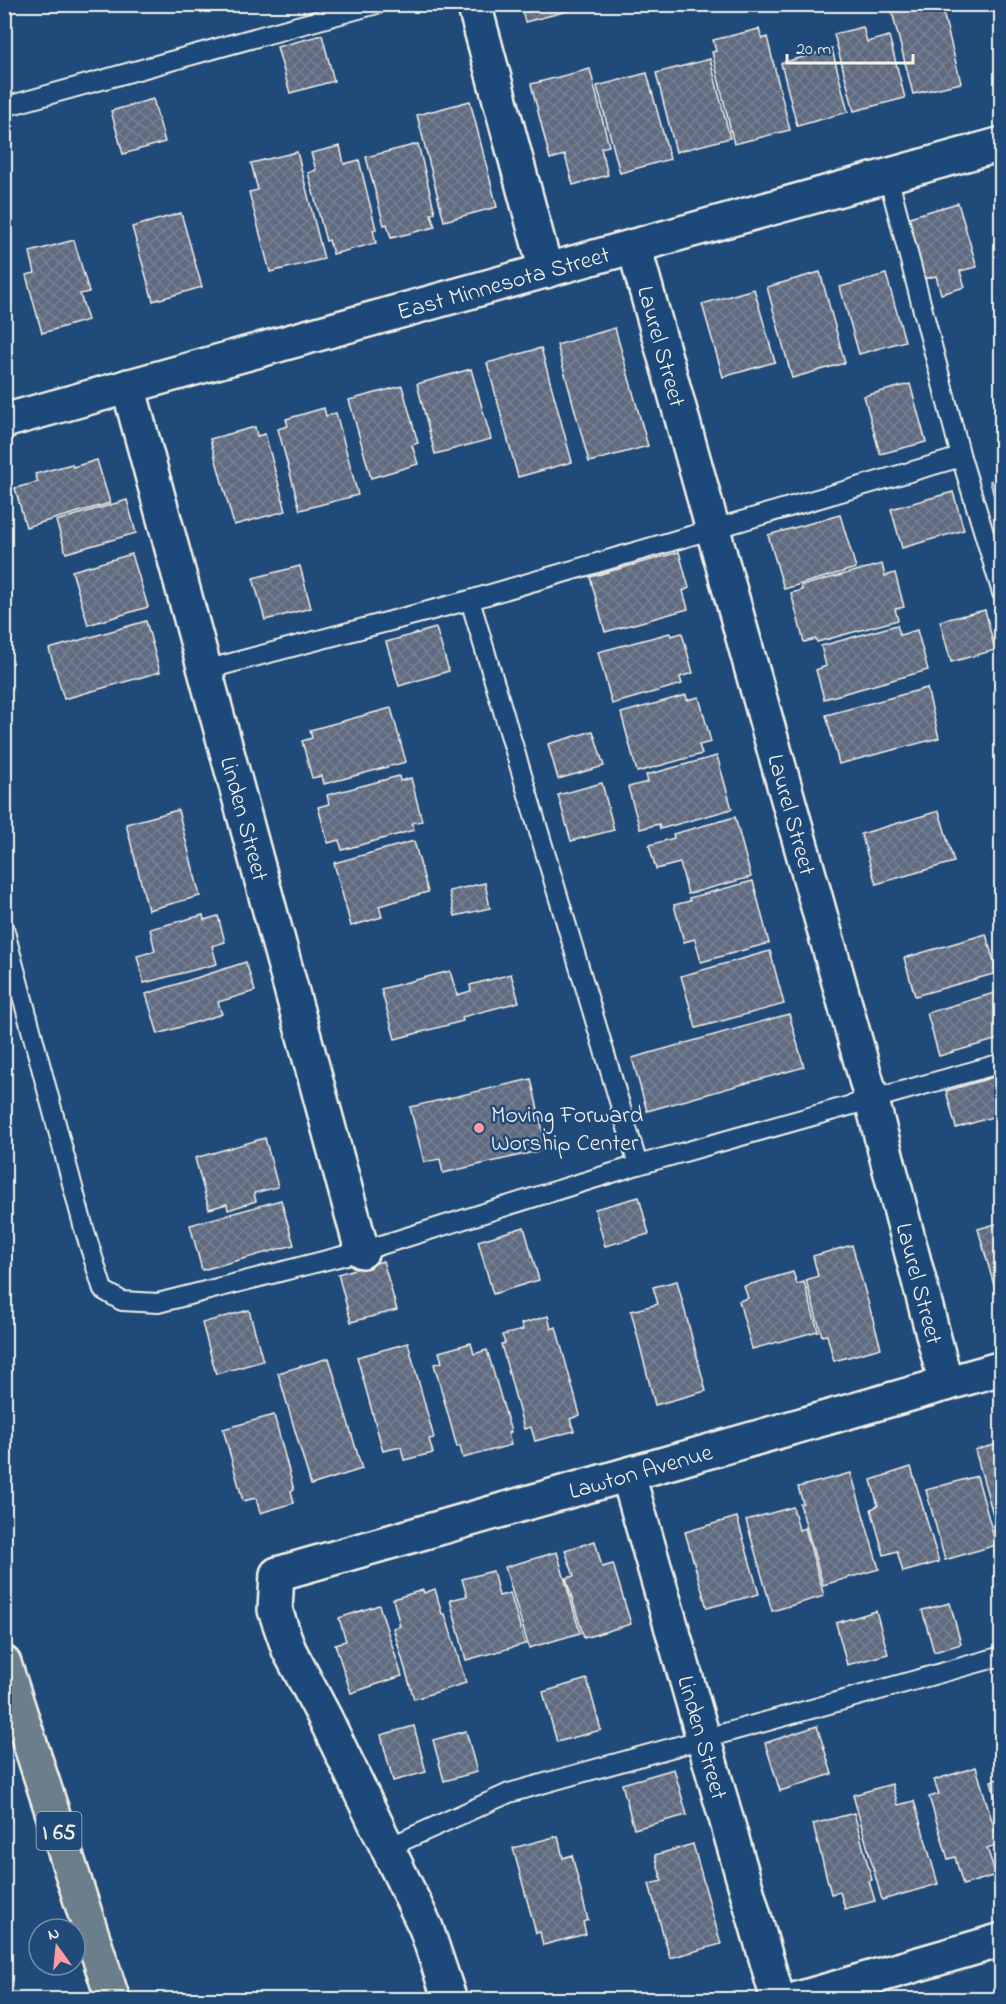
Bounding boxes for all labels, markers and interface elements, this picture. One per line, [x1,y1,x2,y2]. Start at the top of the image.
scale bar [787,27,913,65]
text: 20 m [796,37,831,63]
street label: East Minnesota Street [393,239,614,331]
street label: Laurel Street [626,282,693,411]
street label: Laurel Street [756,750,823,880]
street label: Linden Street [209,753,276,885]
place label: Moving Forward Worship Center [491,1099,644,1162]
marker: Moving Forward Worship Center [472,1121,486,1135]
street label: Laurel Street [885,1219,950,1349]
street label: Lawton Avenue [565,1436,717,1510]
street label: Linden Street [666,1672,735,1804]
road number: I 65 [36,1812,82,1850]
north arrow [27,1917,87,1977]
text: N [45,1921,62,1947]

